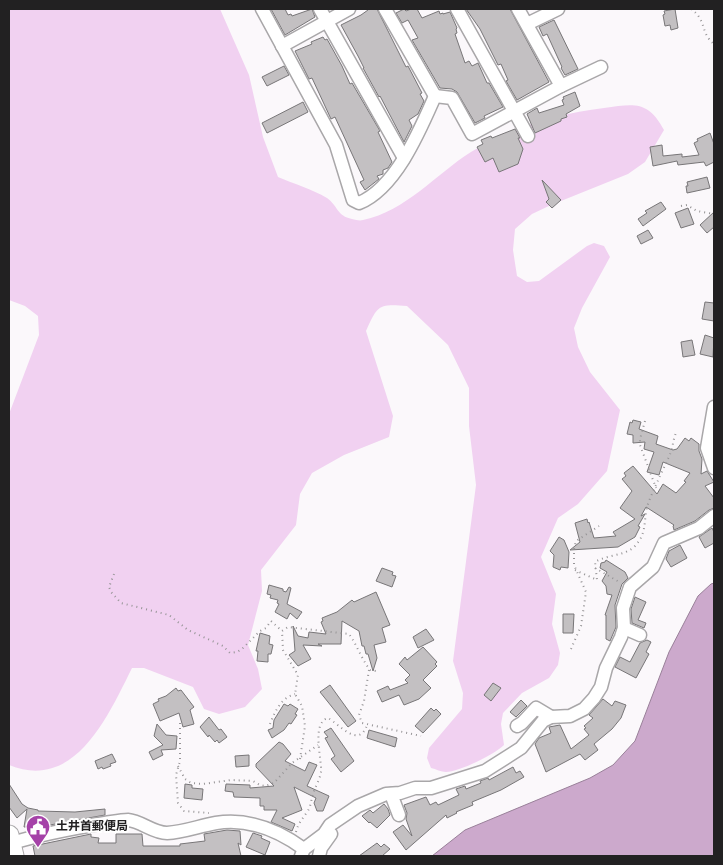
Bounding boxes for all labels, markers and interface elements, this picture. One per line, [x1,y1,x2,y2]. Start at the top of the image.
public building icon: 土井首郵便局 [25,814,51,848]
place label: 土井首郵便局 [56,819,128,835]

